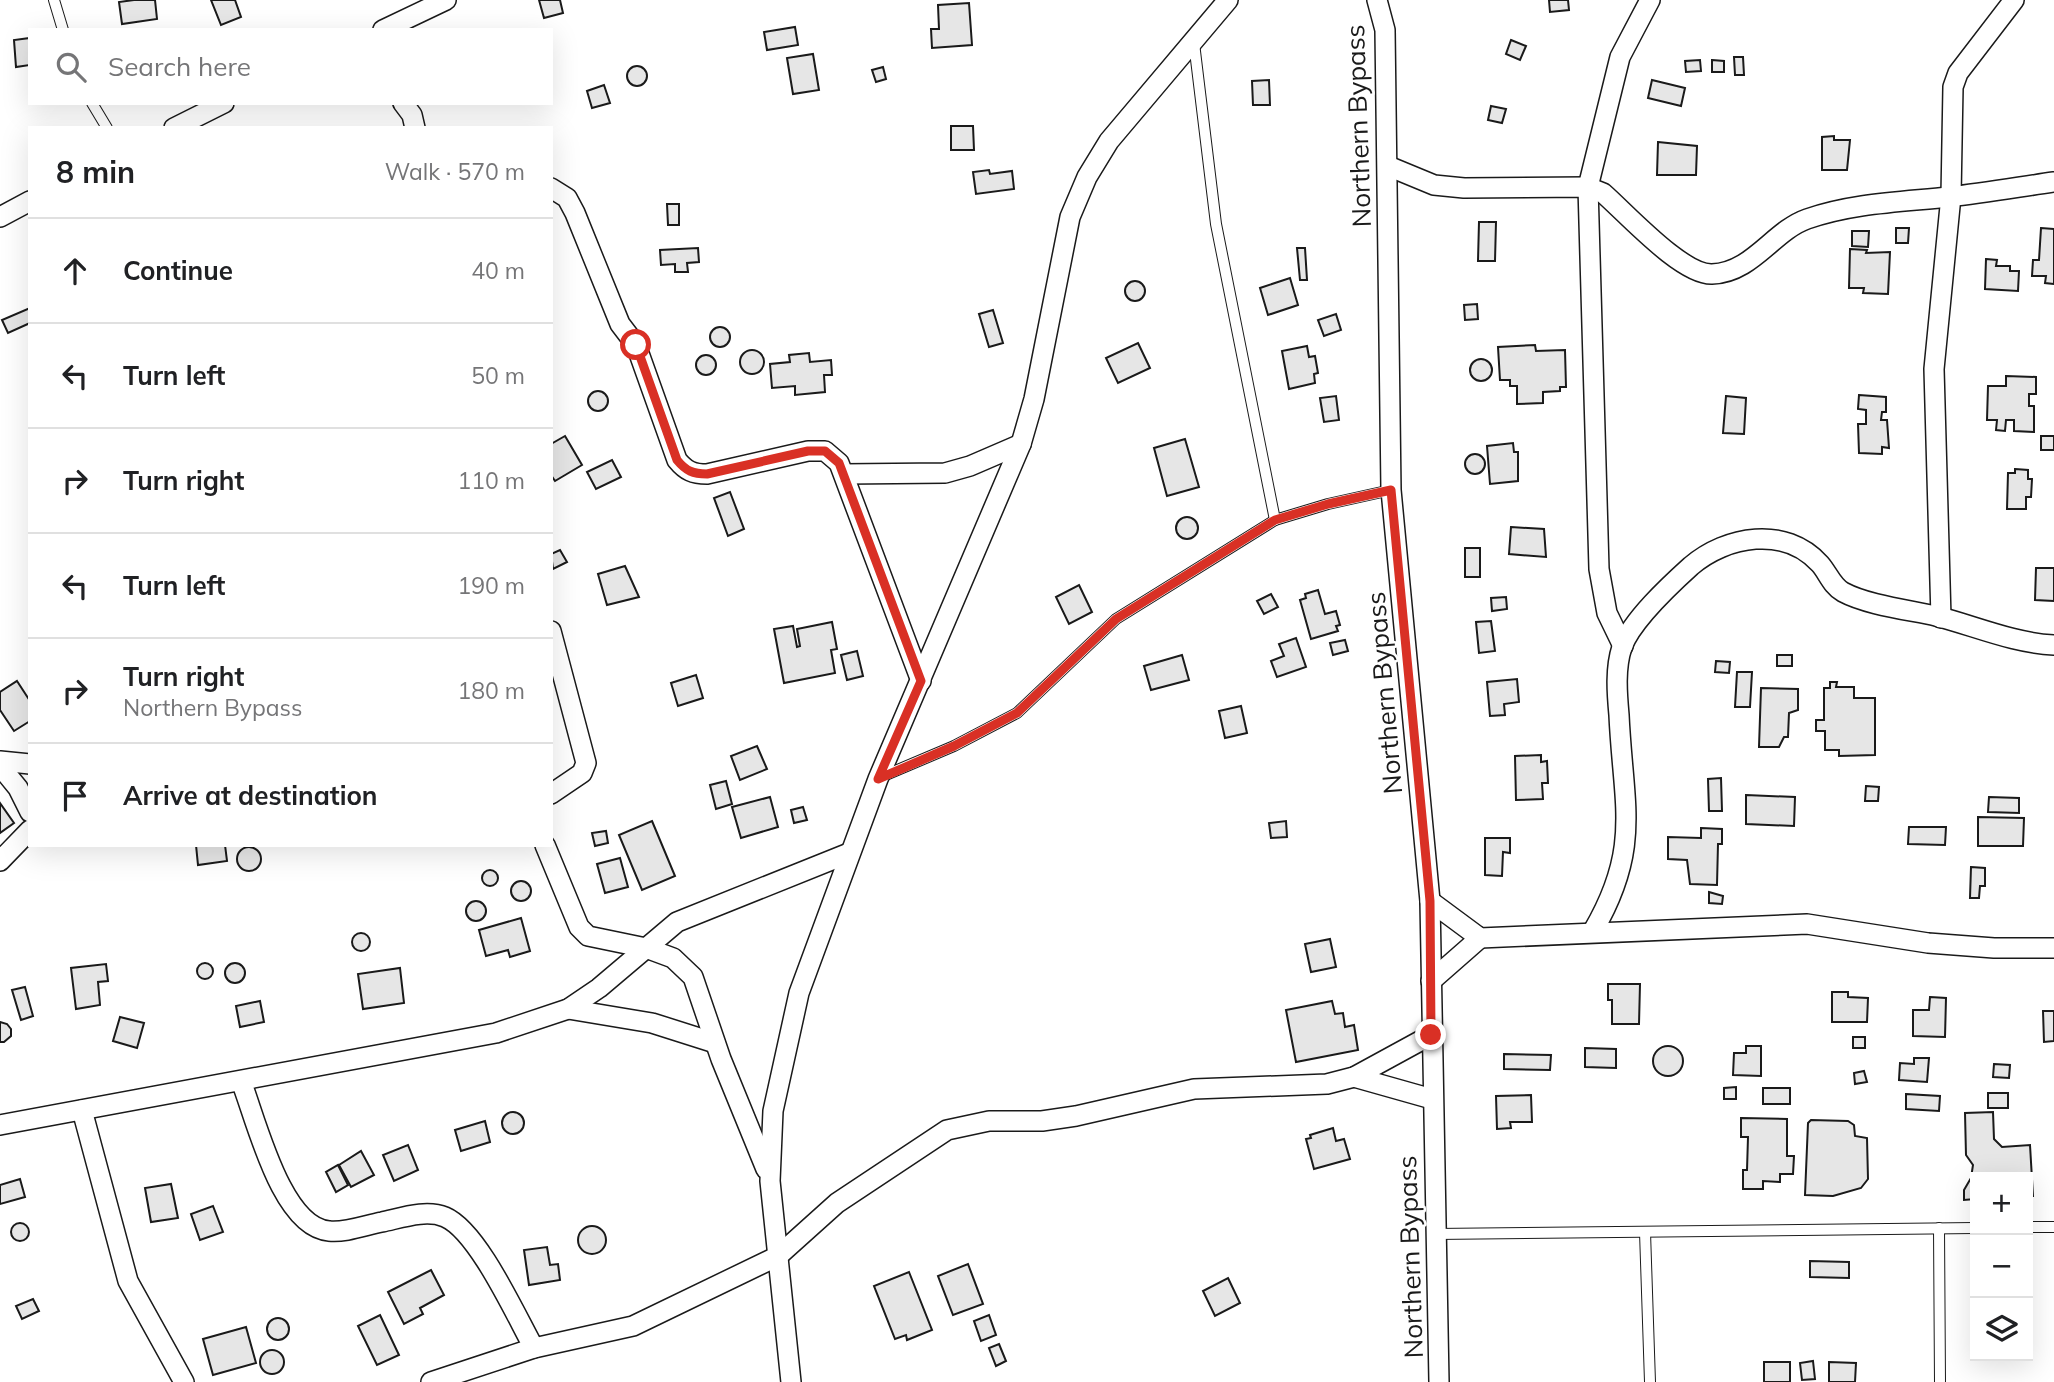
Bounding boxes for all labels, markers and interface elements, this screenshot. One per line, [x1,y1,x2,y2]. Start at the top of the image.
street label: Northern Bypass [1338,24,1378,228]
search box [28,28,553,105]
icon: search [52,48,90,86]
text: Search here [108,50,251,83]
text: 8 min [56,153,135,191]
text: Walk · 570 m [385,157,525,186]
icon: ahead [56,252,94,290]
text: Continue [123,254,233,287]
text: 40 m [471,256,525,285]
route start [620,329,651,360]
icon: left [56,357,94,395]
text: Turn left [123,359,225,392]
text: 50 m [471,361,525,390]
icon: right [56,462,94,500]
text: Turn right [123,464,244,497]
text: 110 m [457,466,525,495]
icon: left [56,567,94,605]
text: Turn left [123,569,225,602]
text: 190 m [457,571,525,600]
street label: Northern Bypass [1359,591,1409,795]
text: Turn right [123,660,244,693]
icon: right [56,672,94,710]
text: 180 m [457,676,525,705]
text: Northern Bypass [123,693,302,722]
icon: arrive [56,777,94,815]
text: Arrive at destination [123,779,378,812]
route end [1415,1019,1446,1050]
street label: Northern Bypass [1390,1155,1430,1359]
map controls [1970,1172,2033,1361]
button: + [1970,1172,2033,1235]
button: − [1970,1235,2033,1298]
button: layers [1970,1298,2033,1361]

